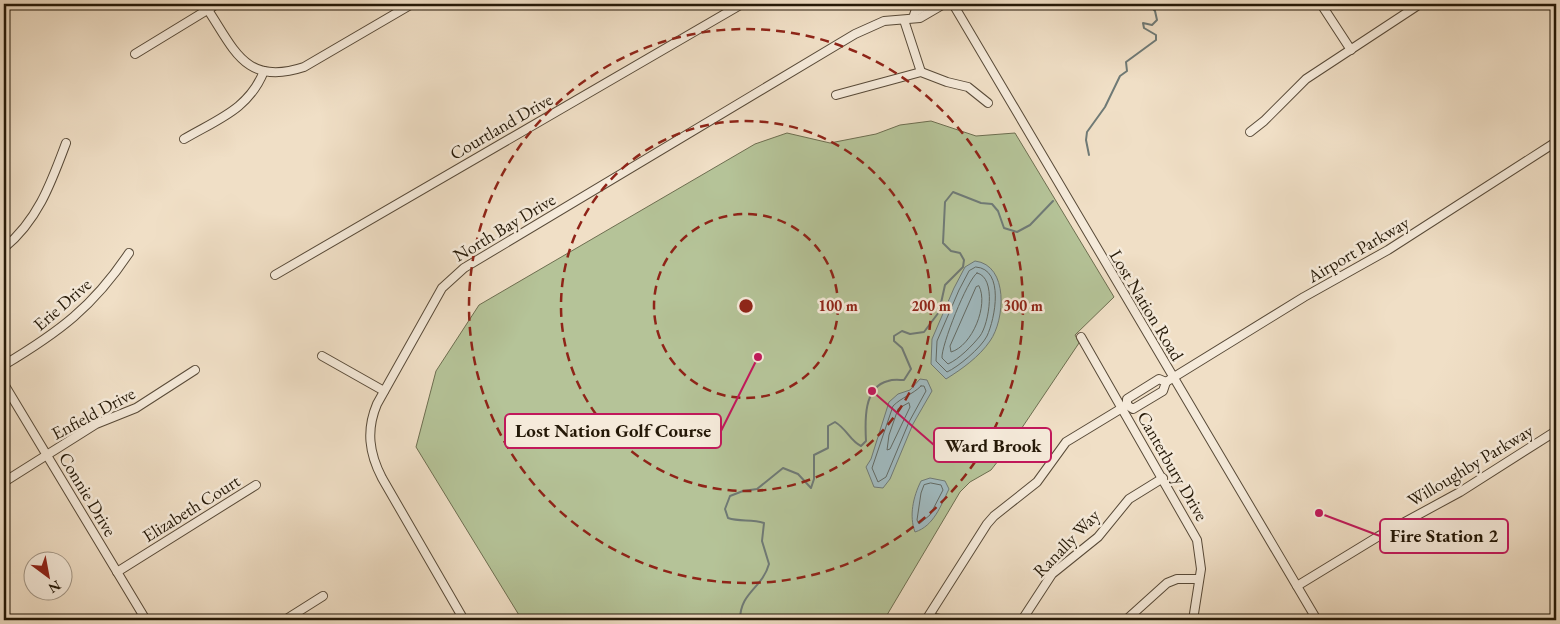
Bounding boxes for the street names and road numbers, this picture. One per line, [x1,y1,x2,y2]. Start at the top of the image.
street label: Courtland Drive [445,87,557,165]
street label: North Bay Drive [449,187,559,267]
street label: Airport Parkway [1302,210,1413,288]
street label: Lost Nation Road [1105,245,1190,366]
street label: Erie Drive [28,272,96,336]
street label: Enfield Drive [47,381,139,445]
street label: Canterbury Drive [1132,407,1214,525]
street label: Willoughby Parkway [1403,418,1537,512]
street label: Connie Drive [54,448,122,540]
street label: Elizabeth Court [138,469,244,547]
street label: Ranally Way [1028,504,1104,582]

